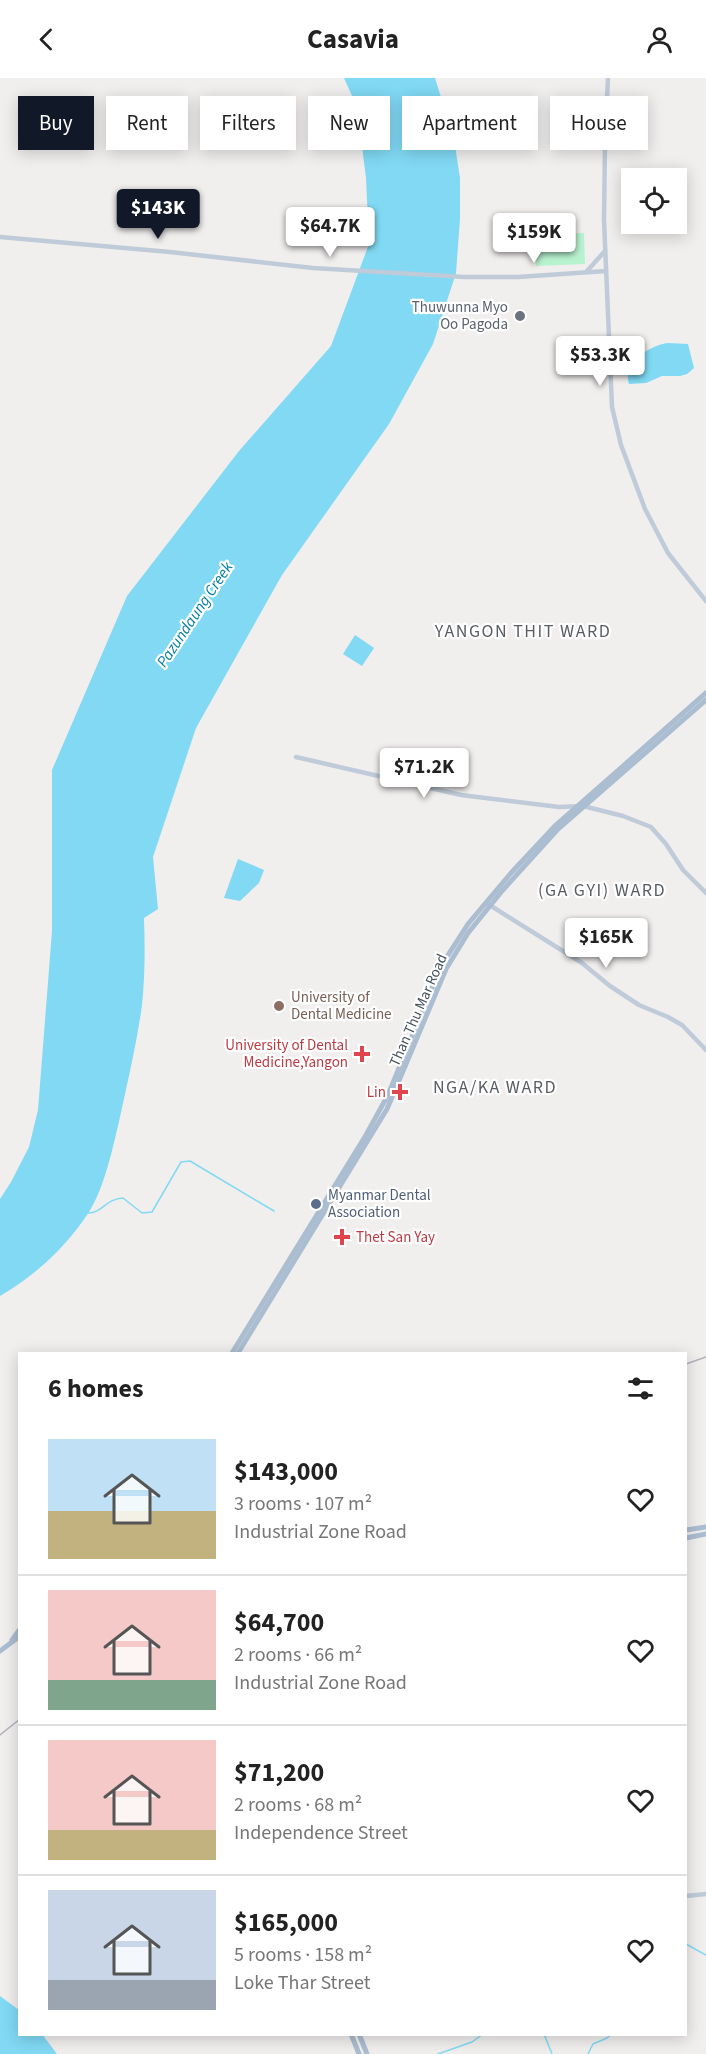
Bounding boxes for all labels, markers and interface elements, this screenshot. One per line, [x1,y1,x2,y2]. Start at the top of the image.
text: Casavia [307,20,399,59]
icon: back [30,23,63,56]
icon: person [643,23,676,56]
chip: Buy [18,96,94,150]
chip: Rent [106,96,188,150]
chip: Filters [200,96,296,150]
chip: New [308,96,390,150]
chip: Apartment [402,96,538,150]
chip: House [550,96,648,150]
map controls [621,168,687,234]
button: locate [621,168,687,234]
pin: $143K [116,189,200,240]
text: $143K [131,194,185,222]
pin: $64.7K [281,207,379,258]
text: $64.7K [300,212,360,240]
pin: $159K [492,213,576,264]
text: $159K [507,218,561,246]
place label: Thuwunna Myo Oo Pagoda [412,297,508,335]
marker: Thuwunna Myo Oo Pagoda [513,309,527,323]
pin: $53.3K [551,336,649,387]
text: $53.3K [570,341,630,369]
water label: Pazundaung Creek [151,557,238,672]
district label: YANGON THIT WARD [434,619,611,644]
pin: $71.2K [375,748,473,799]
text: $71.2K [394,753,454,781]
district label: (GA GYI) WARD [538,878,666,903]
pin: $165K [564,918,648,969]
text: $165K [579,923,633,951]
street label: Than Thu Mar Road [384,951,453,1070]
place label: University of Dental Medicine [291,987,392,1025]
marker: University of Dental Medicine [272,999,286,1013]
place label: University of Dental Medicine,Yangon [225,1035,348,1073]
marker: University of Dental Medicine,Yangon [353,1045,371,1063]
district label: NGA/KA WARD [433,1075,557,1100]
place label: Lin [367,1082,386,1103]
marker: Lin [391,1083,409,1101]
place label: Myanmar Dental Association [328,1185,431,1223]
marker: Myanmar Dental Association [309,1197,323,1211]
place label: Thet San Yay [356,1227,435,1248]
marker: Thet San Yay [333,1228,351,1246]
text: 6 homes [48,1370,143,1407]
icon: filters [624,1372,657,1405]
text: $143,000 [234,1453,338,1490]
icon: home [96,1463,168,1535]
icon: heart [624,1483,657,1516]
text: 3 rooms · 107 m² [234,1490,372,1518]
text: Industrial Zone Road [234,1518,407,1546]
text: $64,700 [234,1604,324,1641]
icon: home [96,1614,168,1686]
icon: heart [624,1634,657,1667]
text: 2 rooms · 66 m² [234,1641,362,1669]
text: Industrial Zone Road [234,1669,407,1697]
text: $71,200 [234,1754,324,1791]
icon: home [96,1764,168,1836]
icon: heart [624,1784,657,1817]
text: 2 rooms · 68 m² [234,1791,362,1819]
text: Independence Street [234,1819,408,1847]
text: $165,000 [234,1904,338,1941]
icon: home [96,1914,168,1986]
icon: heart [624,1934,657,1967]
text: 5 rooms · 158 m² [234,1941,372,1969]
text: Loke Thar Street [234,1969,371,1997]

